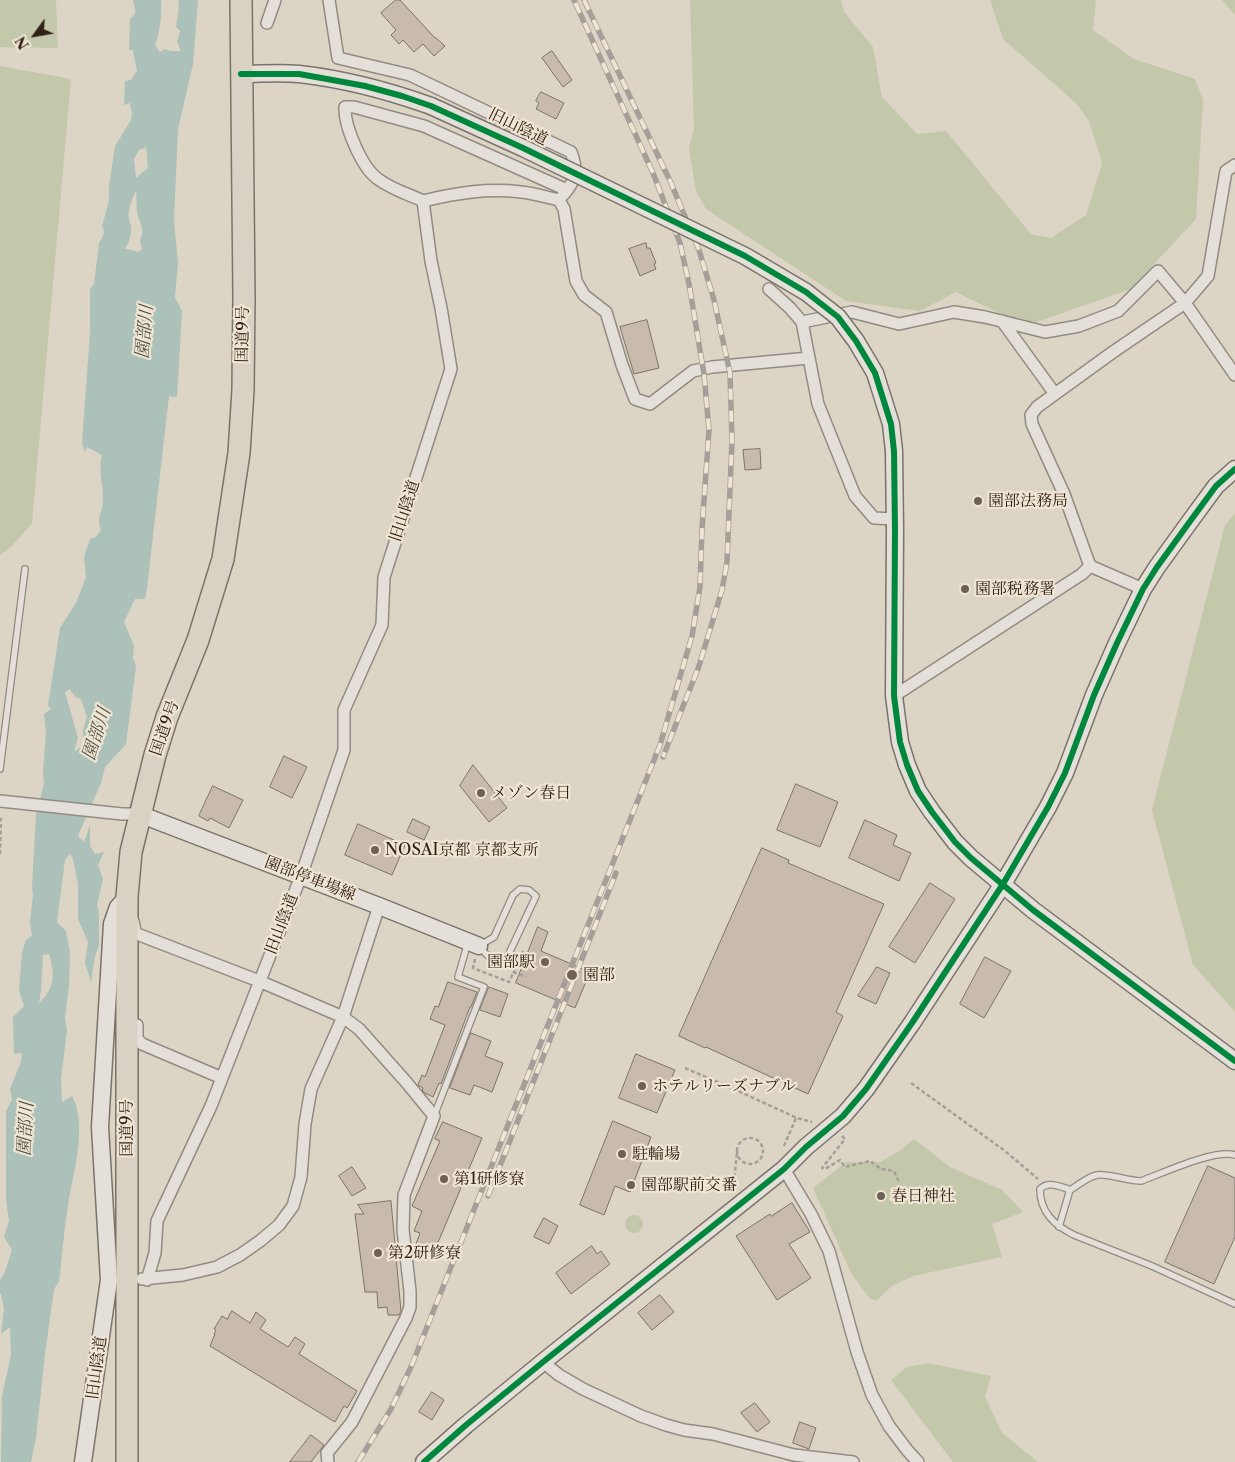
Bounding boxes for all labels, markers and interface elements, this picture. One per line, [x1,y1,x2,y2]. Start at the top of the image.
north arrow [10,10,60,60]
text: N [11,33,33,53]
street label: 旧山陰道 [485,104,551,150]
water label: 園部川 [132,304,158,360]
street label: 国道9号 [233,305,253,363]
street label: 旧山陰道 [386,478,424,544]
place label: 園部法務局 [988,491,1068,511]
marker: 園部法務局 [972,495,984,507]
place label: 園部税務署 [975,579,1055,599]
marker: 園部税務署 [959,583,971,595]
street label: 国道9号 [147,698,183,758]
water label: 園部川 [78,705,116,763]
place label: メゾン春日 [491,783,571,803]
marker: メゾン春日 [475,787,487,799]
place label: NOSAI京都 京都支所 [385,840,539,860]
marker: NOSAI京都 京都支所 [369,844,381,856]
street label: 園部停車場線 [262,853,358,905]
street label: 旧山陰道 [262,891,302,957]
place label: 園部駅 [487,952,535,972]
marker: 園部駅 [539,956,551,968]
place label: 園部 [583,965,615,985]
marker: 園部 [565,968,579,982]
place label: ホテルリーズナブル [652,1076,796,1096]
marker: ホテルリーズナブル [636,1080,648,1092]
street label: 国道9号 [117,1099,137,1157]
water label: 園部川 [14,1101,38,1157]
place label: 駐輪場 [632,1144,680,1164]
marker: 駐輪場 [616,1148,628,1160]
place label: 第1研修寮 [454,1169,525,1189]
marker: 第1研修寮 [438,1173,450,1185]
place label: 園部駅前交番 [641,1175,737,1195]
marker: 園部駅前交番 [625,1179,637,1191]
place label: 春日神社 [891,1186,955,1206]
marker: 春日神社 [875,1190,887,1202]
place label: 第2研修寮 [388,1243,461,1263]
marker: 第2研修寮 [372,1247,384,1259]
street label: 旧山陰道 [83,1335,111,1401]

